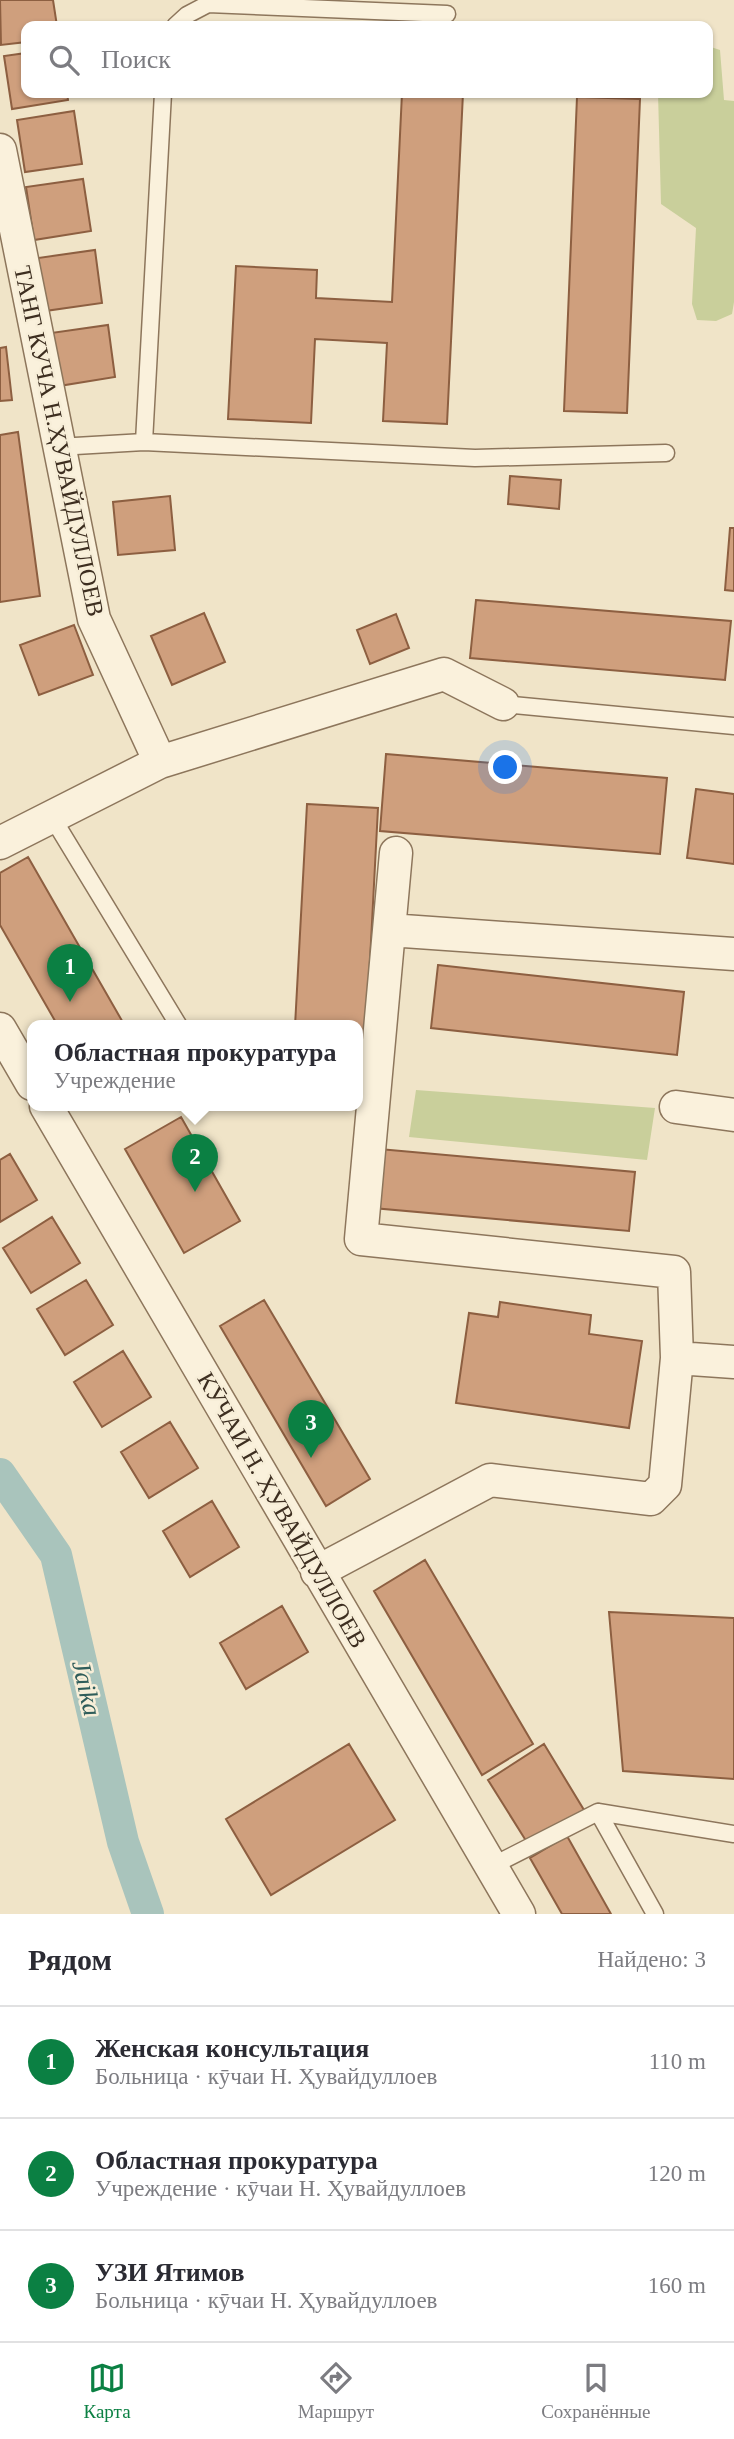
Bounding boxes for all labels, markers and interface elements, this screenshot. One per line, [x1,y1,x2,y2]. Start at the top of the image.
search box [21,21,713,98]
icon: search [45,41,83,79]
text: Поиск [101,45,171,74]
street label: ТАНГ КУЧА Н.ҲУВАЙДУЛЛОЕВ [9,263,109,619]
your location [488,750,522,784]
pin: 1 [47,944,93,1002]
popup [27,1020,363,1111]
text: Областная прокуратура [54,1038,336,1067]
text: Учреждение [54,1068,176,1093]
pin: 2 [172,1134,218,1192]
street label: КӮЧАИ Н. ҲУВАЙДУЛЛОЕВ [192,1368,372,1652]
pin: 3 [288,1400,334,1458]
water label: Jaika [66,1657,107,1719]
text: Рядом [28,1943,112,1976]
text: Найдено: 3 [598,1947,706,1972]
text: Женская консультация [95,2034,369,2063]
text: 1 [45,2049,57,2074]
text: 110 m [649,2049,706,2074]
text: Больница · кӯчаи Н. Ҳувайдуллоев [95,2064,437,2089]
text: Областная прокуратура [95,2146,378,2175]
text: 2 [45,2161,57,2186]
text: 120 m [648,2161,706,2186]
text: Учреждение · кӯчаи Н. Ҳувайдуллоев [95,2176,466,2201]
text: УЗИ Ятимов [95,2258,244,2287]
text: 3 [45,2273,57,2298]
text: 160 m [648,2273,706,2298]
text: Больница · кӯчаи Н. Ҳувайдуллоев [95,2288,437,2313]
tab: Карта [84,2359,131,2423]
tab: Маршрут [298,2359,374,2423]
tab: Сохранённые [541,2359,650,2423]

